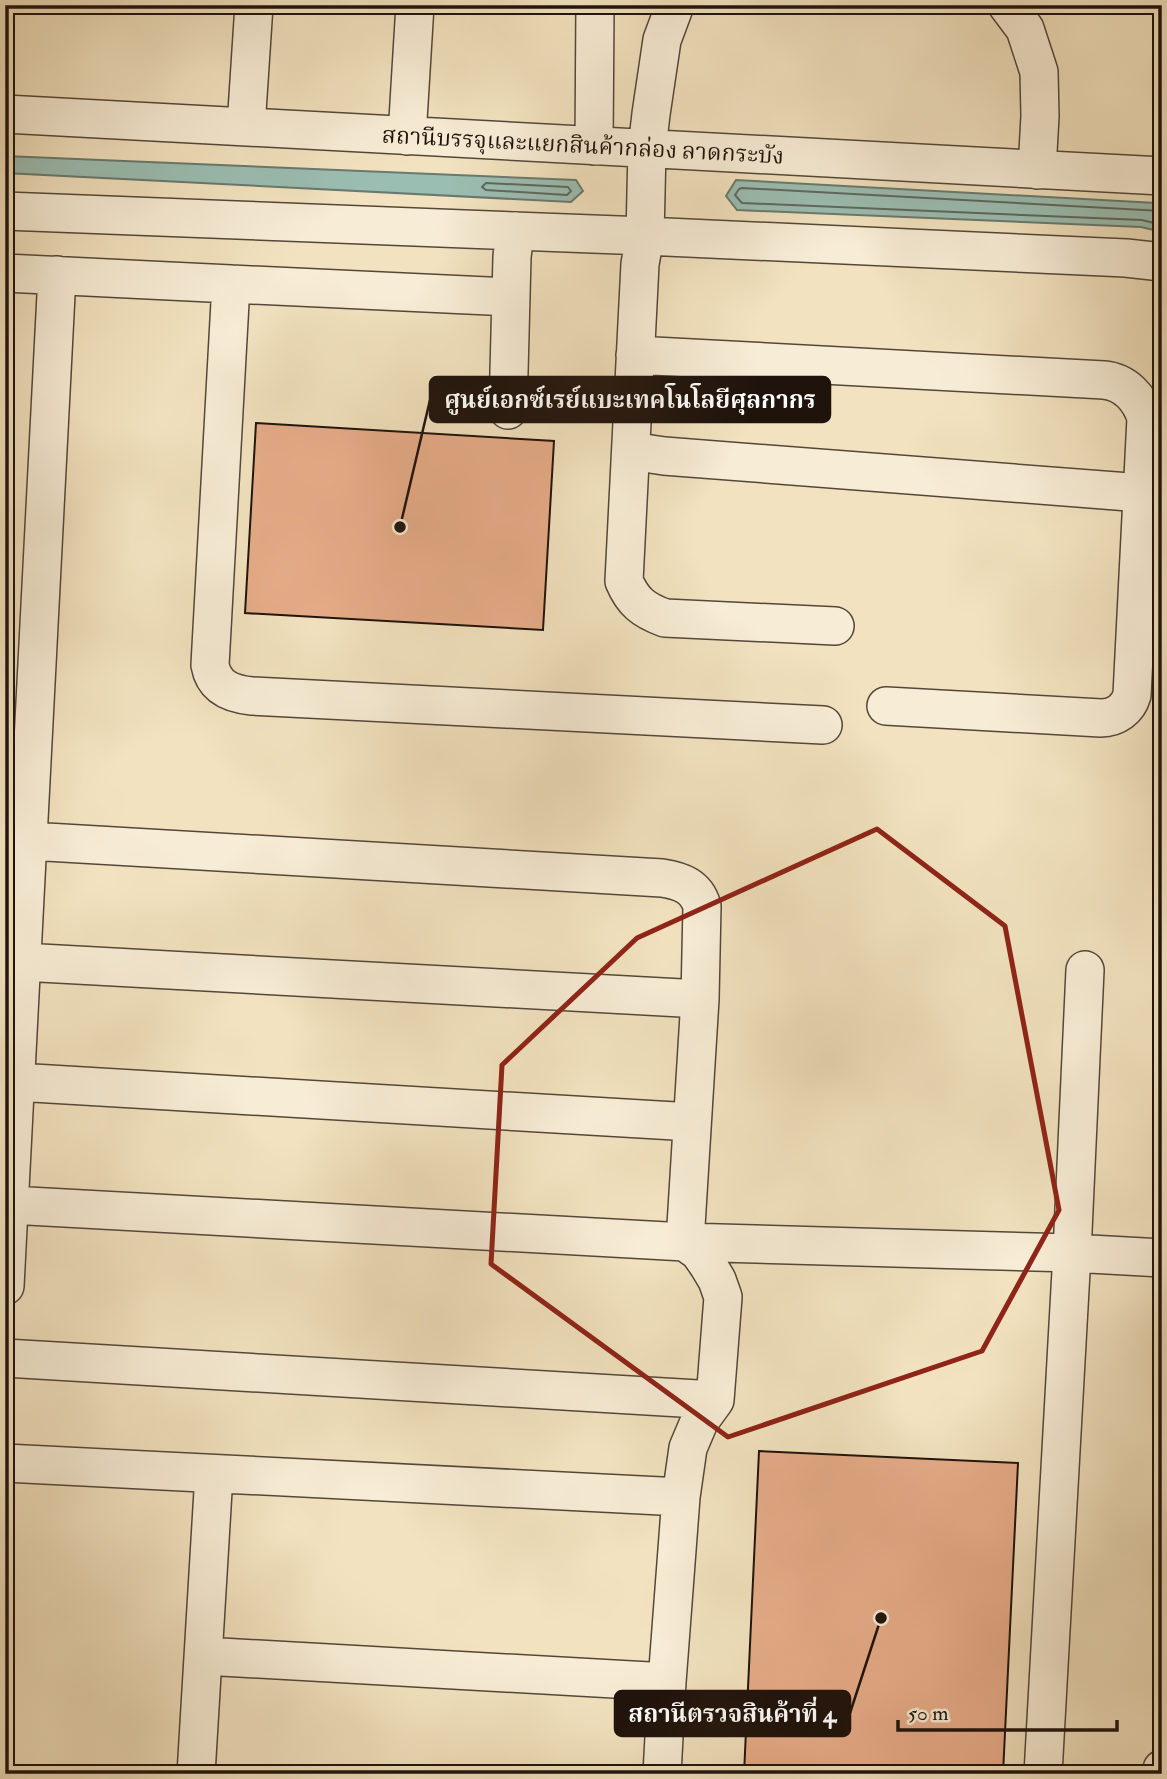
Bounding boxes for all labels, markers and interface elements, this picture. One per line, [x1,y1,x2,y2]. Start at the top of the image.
street label: สถานีบรรจุและแยกสินค้ากล่อง ลาดกระบัง [381,120,785,171]
callout: ศูนย์เอกซ์เรย์แบะเทคโนโลยีศุลกากร [430,377,830,422]
text: ศูนย์เอกซ์เรย์แบะเทคโนโลยีศุลกากร [444,383,816,416]
scale bar [898,1688,1116,1732]
callout: สถานีตรวจสินค้าที่ 4 [615,1691,850,1736]
text: สถานีตรวจสินค้าที่ 4 [628,1696,838,1730]
text: 50 m [908,1700,949,1727]

